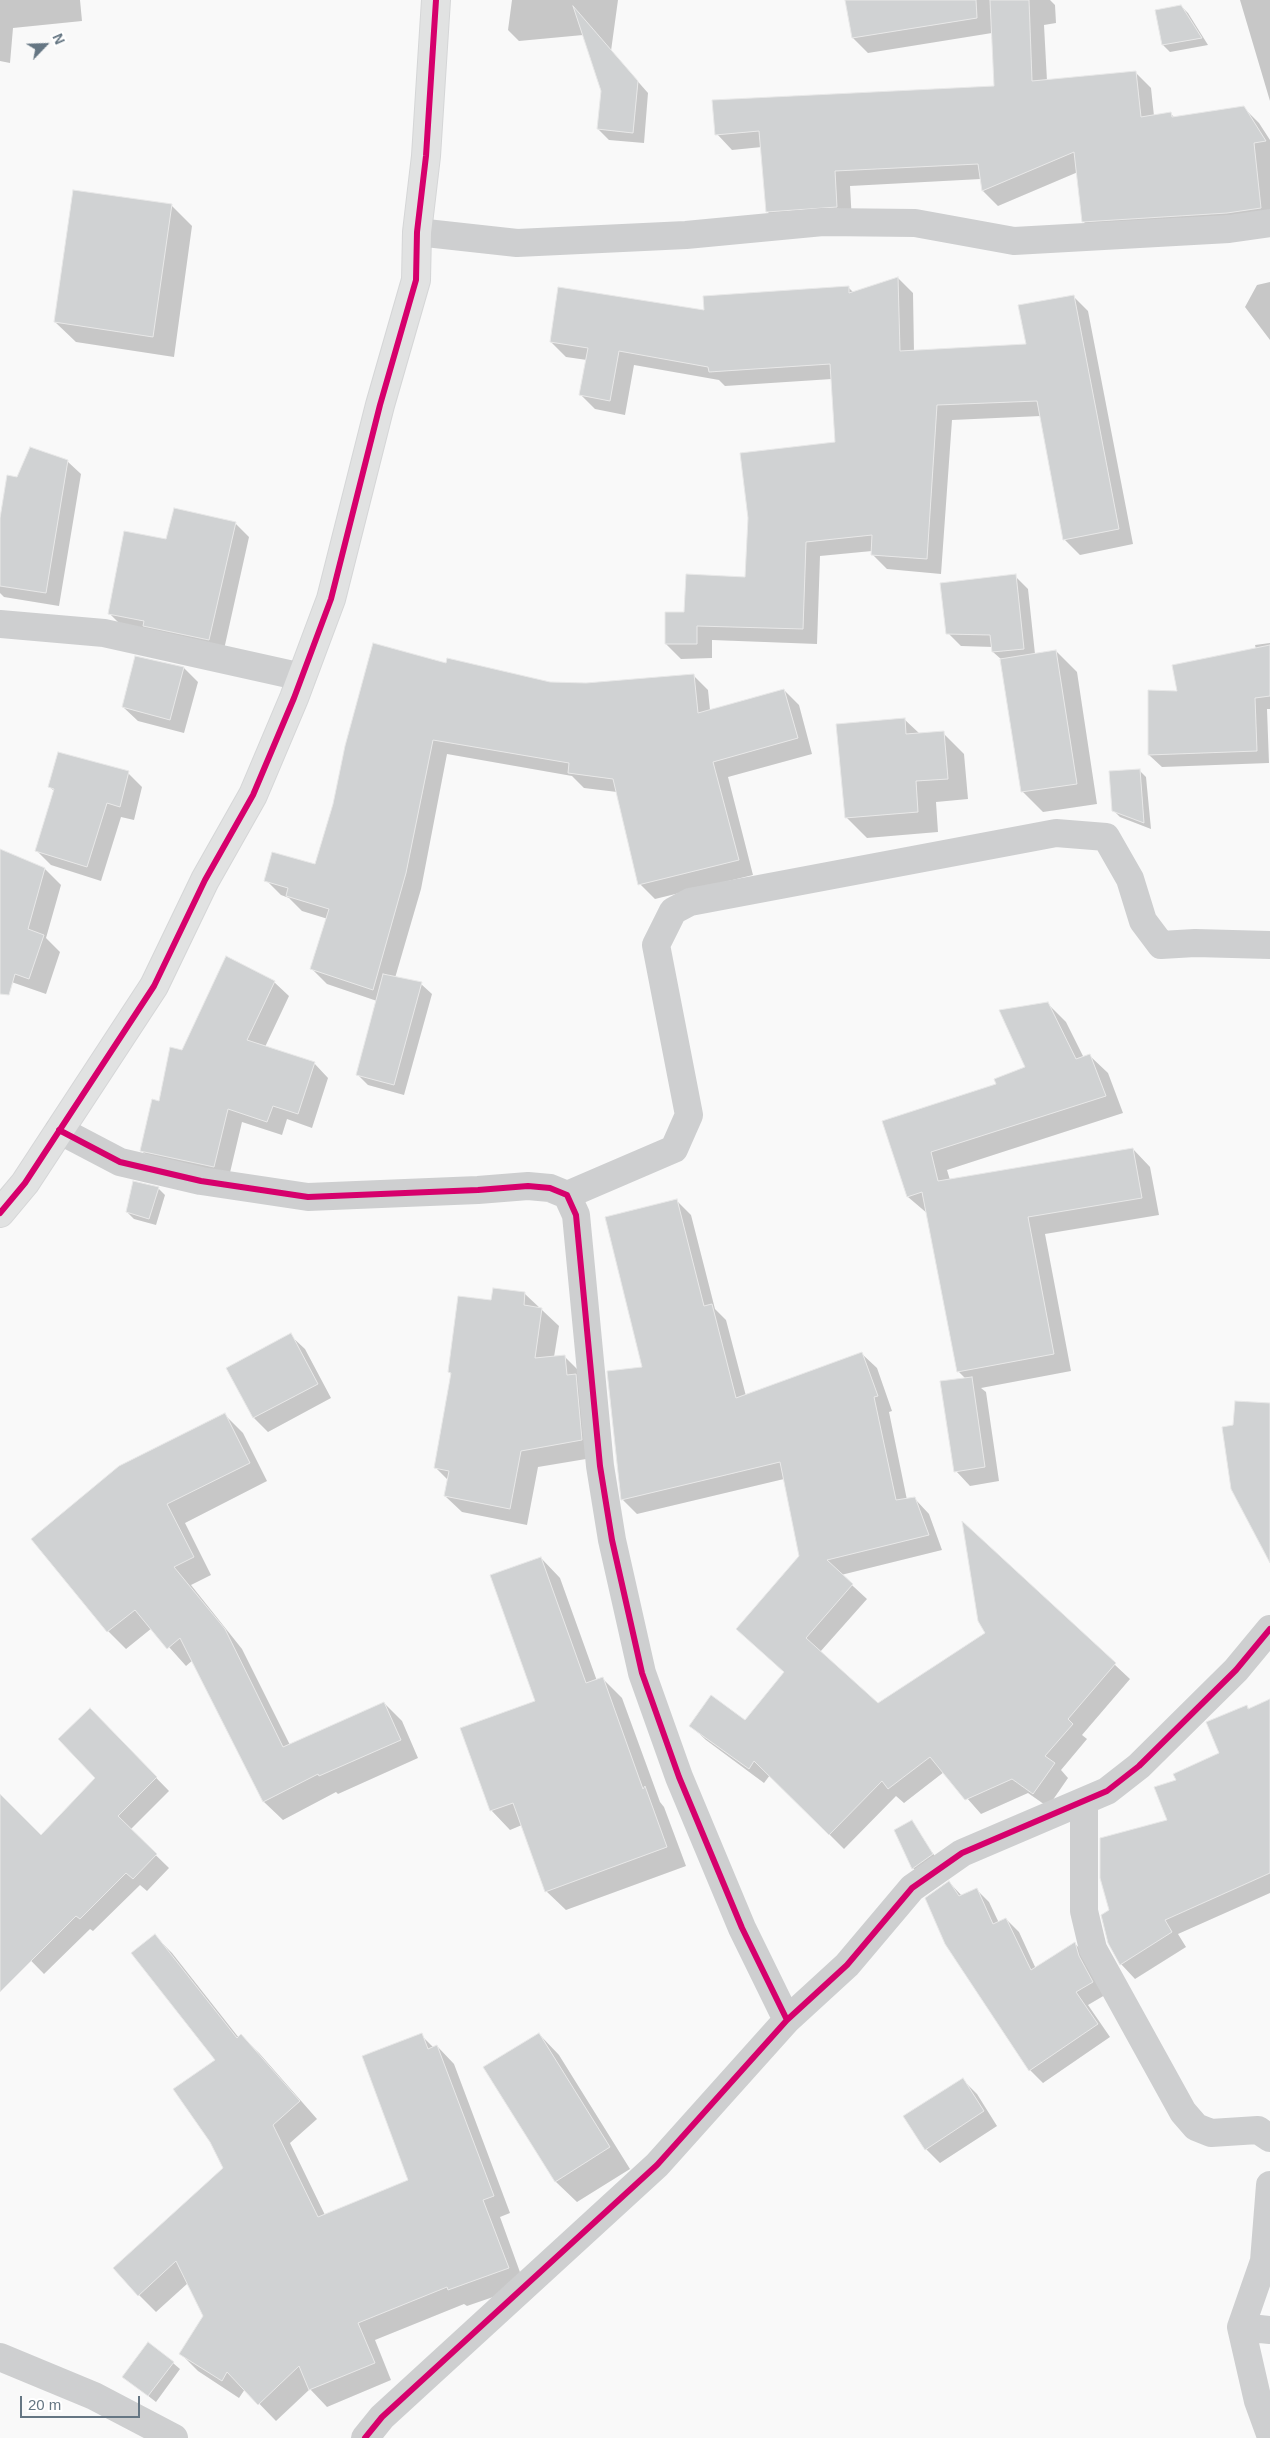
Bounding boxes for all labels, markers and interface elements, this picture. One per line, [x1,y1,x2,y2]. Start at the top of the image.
north arrow [20,20,70,70]
text: N [49,31,68,47]
scale bar [22,2386,142,2418]
text: 20 m [28,2396,61,2413]

